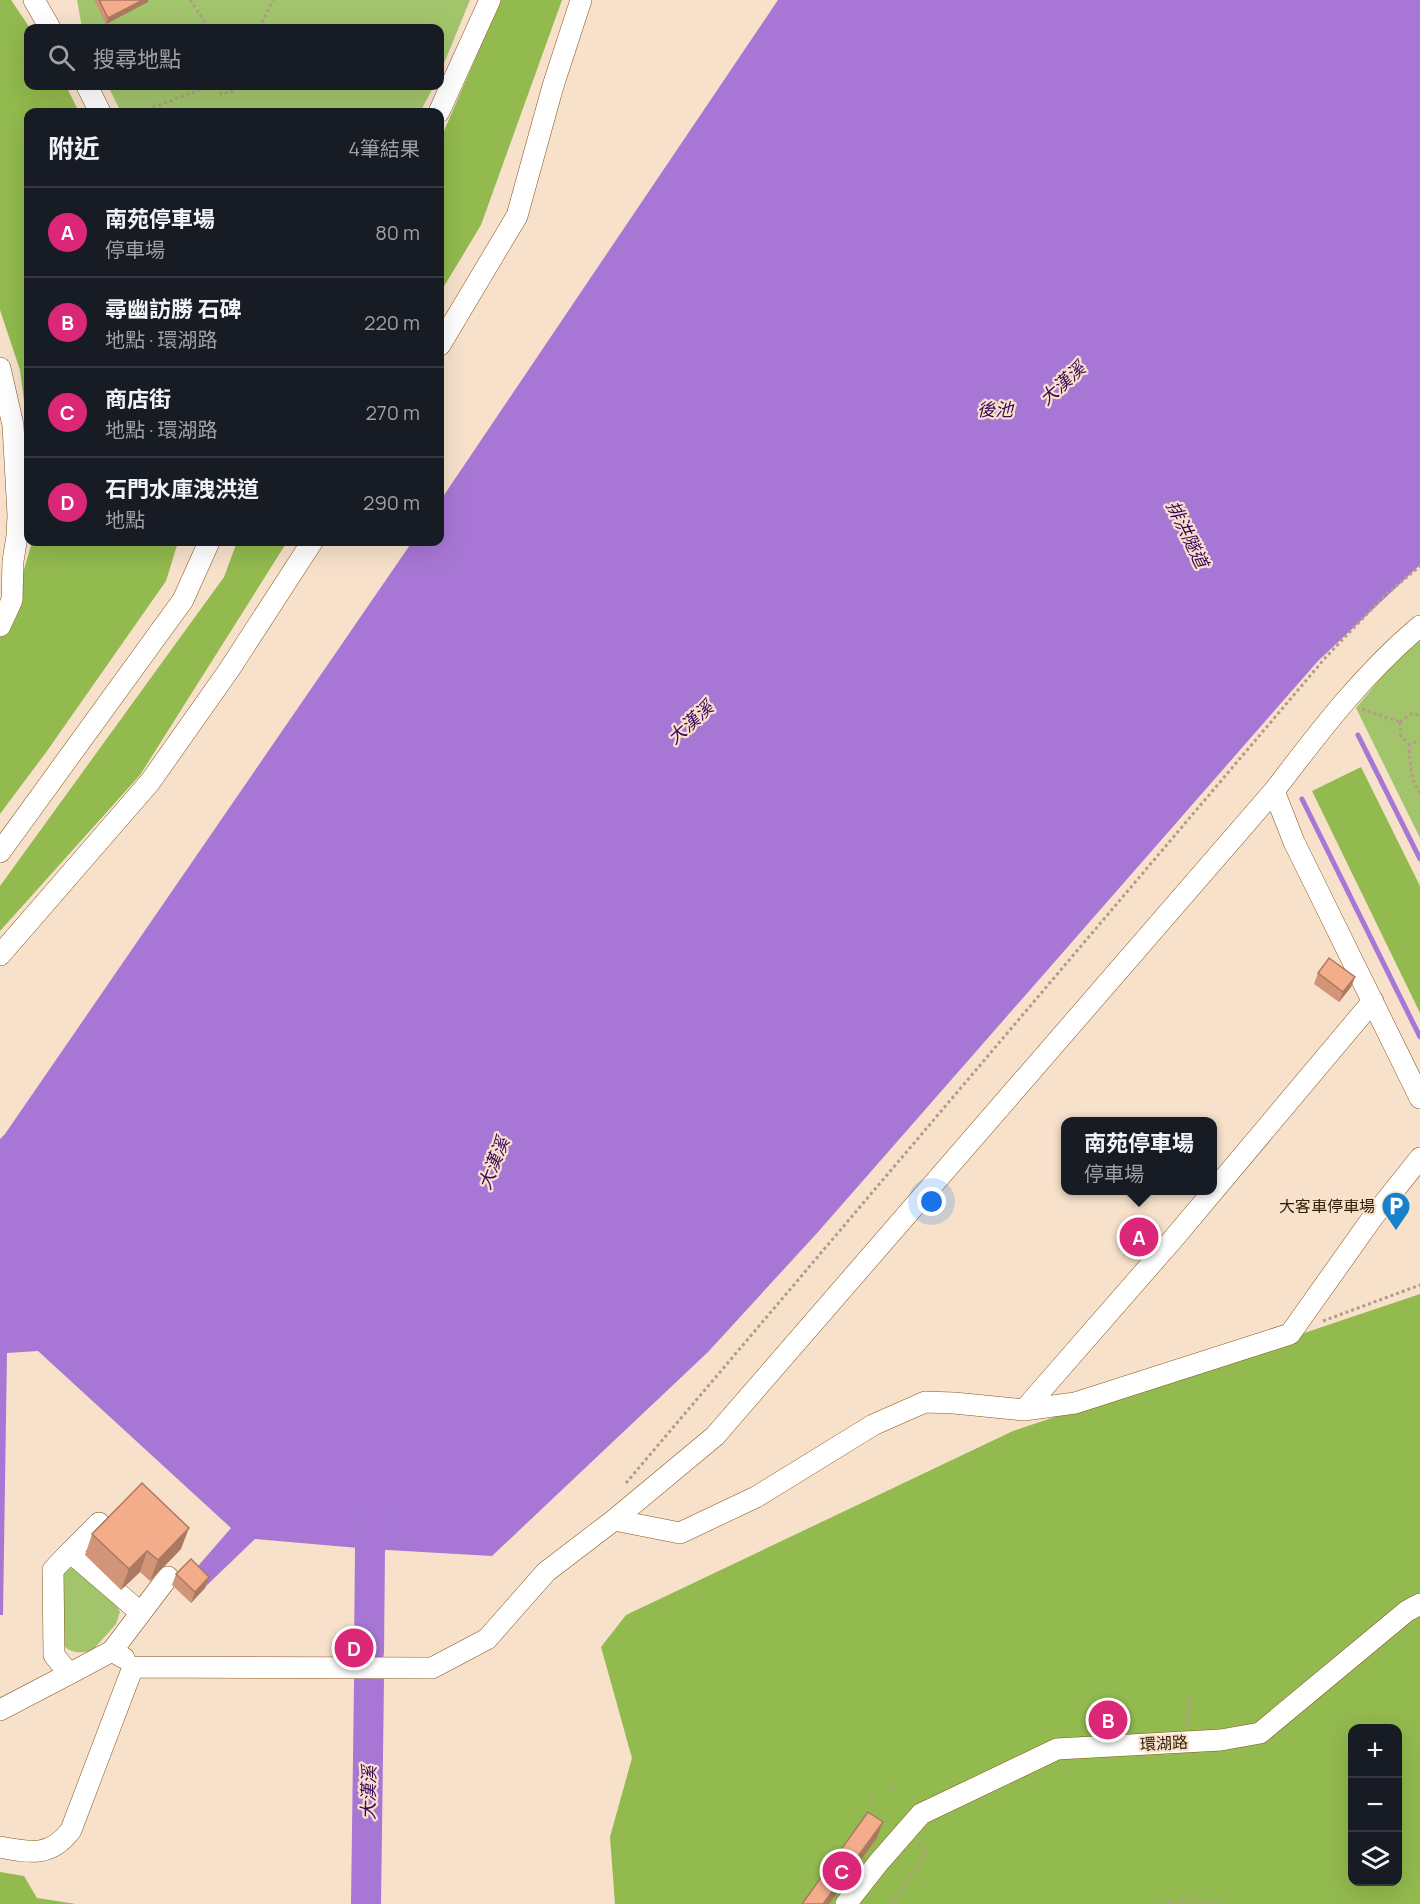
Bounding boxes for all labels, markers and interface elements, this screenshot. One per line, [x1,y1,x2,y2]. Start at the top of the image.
search box [24,24,444,90]
icon: search [45,41,78,74]
text: 搜尋地點 [93,44,181,74]
text: 附近 [48,130,100,166]
text: 4筆結果 [348,135,420,162]
text: 南苑停車場 [105,204,215,234]
text: A [61,219,74,246]
text: 80 m [375,219,420,246]
text: 停車場 [105,236,165,263]
text: 尋幽訪勝 石碑 [105,294,241,324]
text: B [61,309,74,336]
text: 220 m [364,309,420,336]
text: 地點 · 環湖路 [105,326,218,353]
water label: 大漢溪 [1034,354,1092,410]
text: 商店街 [105,384,171,414]
water label: 後池 [977,397,1015,421]
text: C [60,399,75,426]
text: 270 m [365,399,420,426]
text: 地點 · 環湖路 [105,416,218,443]
text: 石門水庫洩洪道 [105,474,259,504]
text: D [60,489,75,516]
text: 290 m [363,489,420,516]
water label: 排洪隧道 [1161,496,1216,574]
text: 地點 [105,506,145,533]
water label: 大漢溪 [662,693,720,749]
popup [1061,1117,1217,1195]
text: 南苑停車場 [1084,1128,1194,1158]
water label: 大漢溪 [472,1131,515,1193]
text: 停車場 [1084,1160,1144,1187]
your location [917,1187,946,1216]
parking icon: 大客車停車場 [1380,1190,1412,1232]
place label: 大客車停車場 [1279,1195,1375,1217]
pin: A [1120,1214,1158,1260]
pin: D [334,1626,374,1670]
pin: B [1088,1698,1128,1742]
map controls [1348,1724,1402,1886]
button: + [1348,1724,1402,1778]
street label: 環湖路 [1139,1731,1189,1755]
water label: 大漢溪 [356,1763,381,1820]
button: − [1348,1778,1402,1832]
button: layers [1348,1832,1402,1886]
pin: C [822,1848,862,1894]

